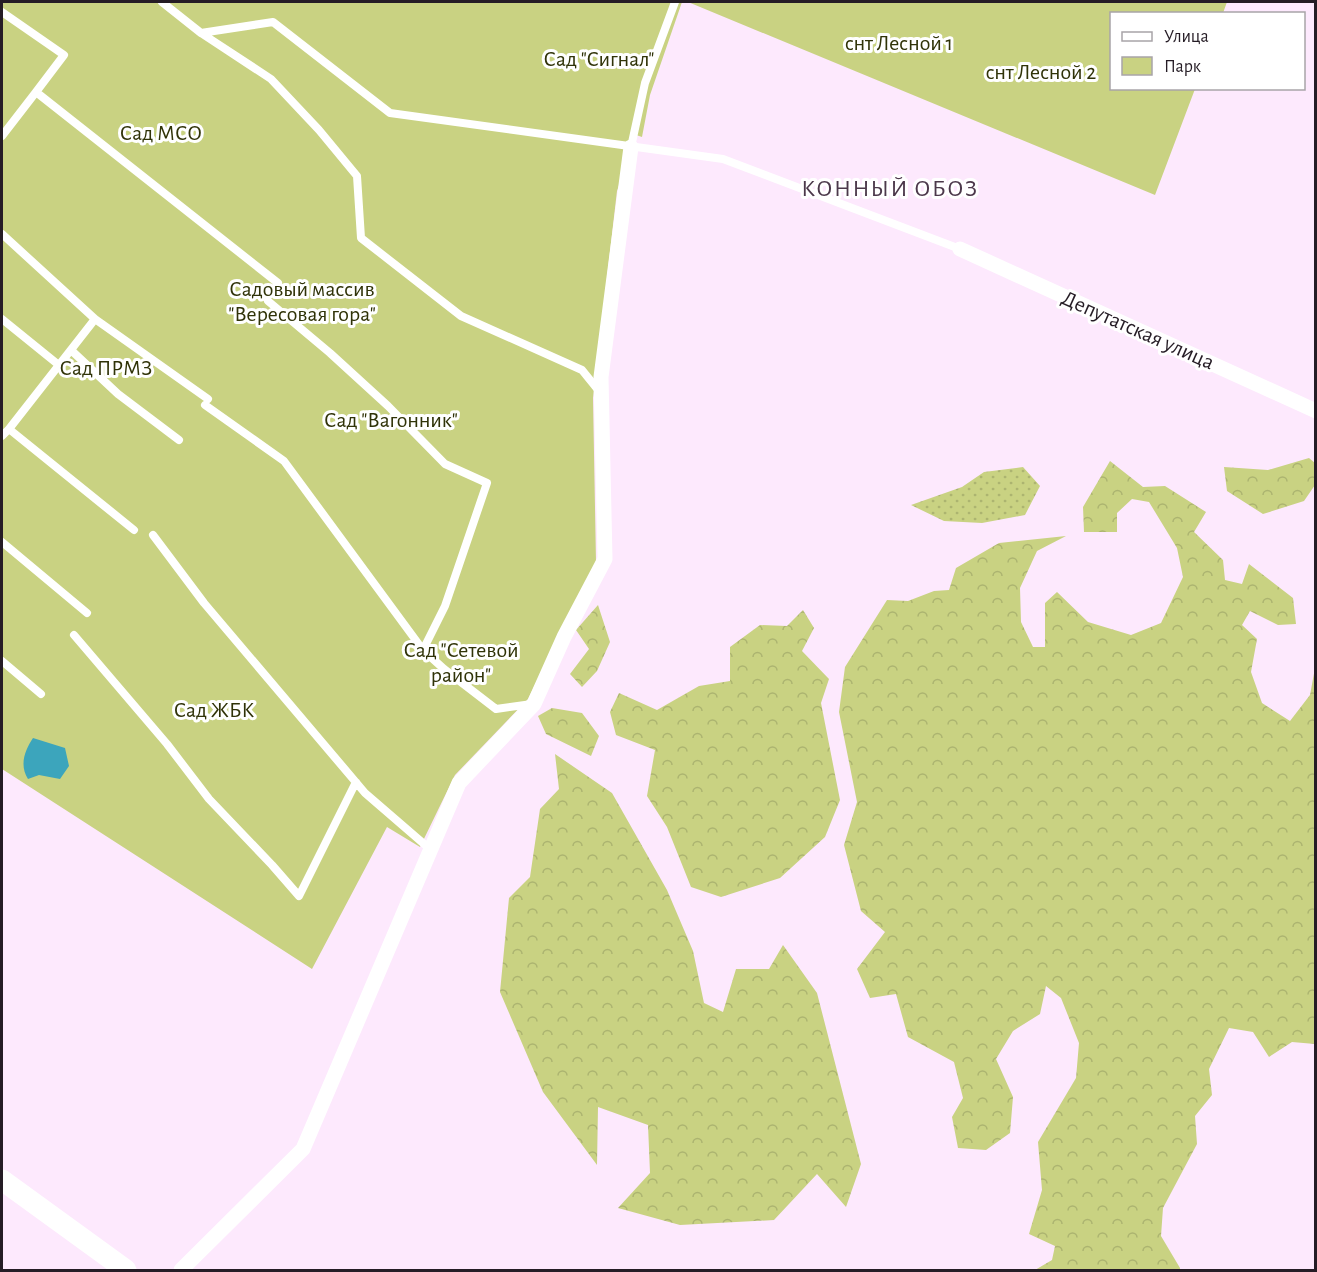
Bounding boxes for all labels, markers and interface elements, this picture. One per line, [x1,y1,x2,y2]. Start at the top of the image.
legend [1110,12,1305,90]
text: Улица [1164,28,1209,46]
park label: снт Лесной 1 [845,32,953,54]
park label: Сад "Сигнал" [544,48,654,70]
text: Парк [1164,58,1202,76]
park label: снт Лесной 2 [986,61,1096,83]
park label: Сад МСО [120,122,202,144]
district label: КОННЫЙ ОБОЗ [801,177,979,201]
park label: Садовый массив "Вересовая гора" [228,278,376,325]
street label: Депутатская улица [1058,286,1218,374]
park label: Сад ПРМЗ [60,357,152,379]
park label: Сад "Вагонник" [324,409,458,431]
park label: Сад "Сетевой район" [403,639,519,686]
park label: Сад ЖБК [174,699,255,721]

